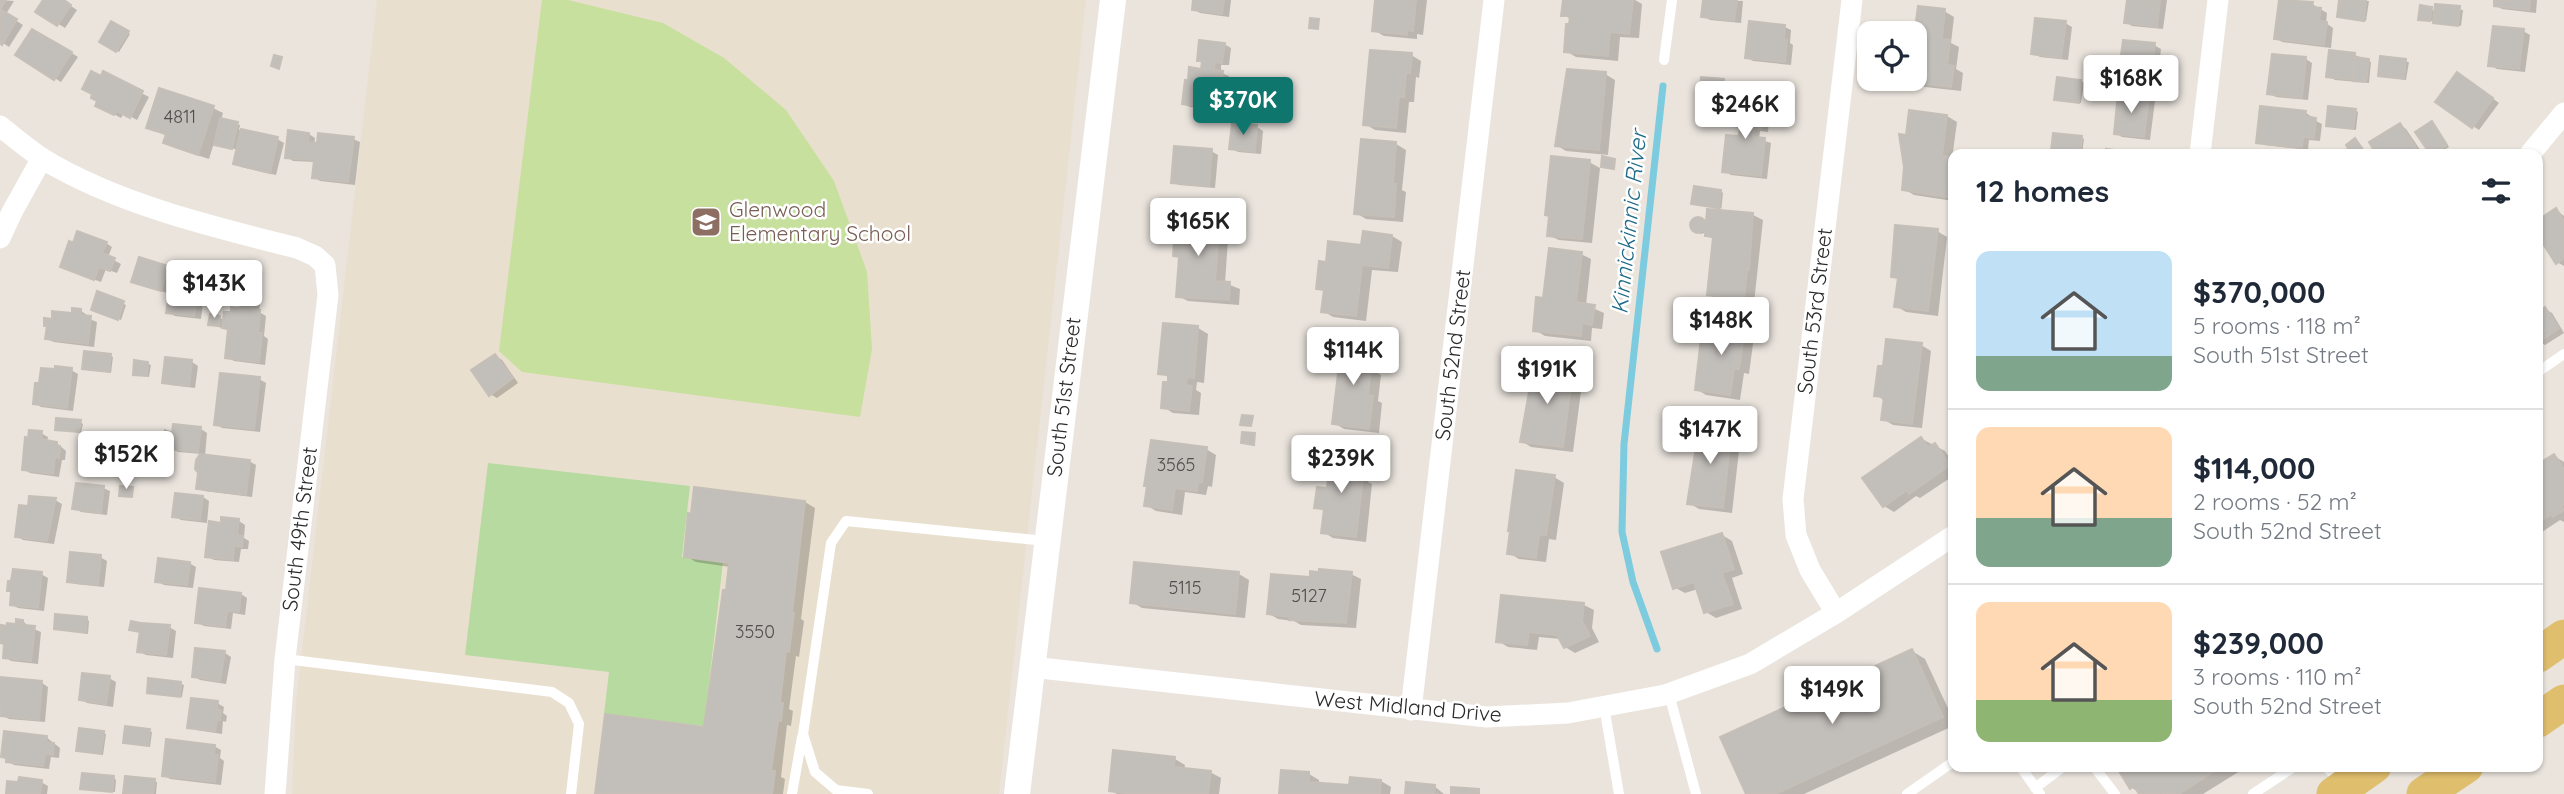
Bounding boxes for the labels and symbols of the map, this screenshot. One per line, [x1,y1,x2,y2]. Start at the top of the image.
pin: $168K [2082,55,2180,115]
pin: $370K [1194,78,1292,137]
pin: $246K [1696,82,1794,141]
house number: 4811 [164,105,196,128]
water label: Kinnickinnic River [1604,125,1653,315]
place label: Glenwood Elementary School [729,196,911,246]
pin: $165K [1149,198,1247,258]
school or university icon: Glenwood Elementary School [689,205,723,239]
street label: South 53rd Street [1791,226,1837,395]
pin: $143K [165,260,263,320]
street label: South 52nd Street [1429,268,1475,442]
pin: $148K [1672,298,1770,357]
street label: South 51st Street [1040,316,1086,478]
pin: $114K [1304,328,1402,387]
pin: $191K [1498,346,1596,406]
pin: $147K [1661,406,1759,466]
pin: $152K [77,432,175,491]
pin: $239K [1292,435,1390,495]
street label: South 49th Street [276,445,322,613]
house number: 3565 [1157,453,1195,476]
house number: 5115 [1169,576,1201,599]
house number: 5127 [1291,584,1327,607]
house number: 3550 [735,620,775,643]
pin: $149K [1783,666,1881,726]
street label: West Midland Drive [1313,685,1503,727]

